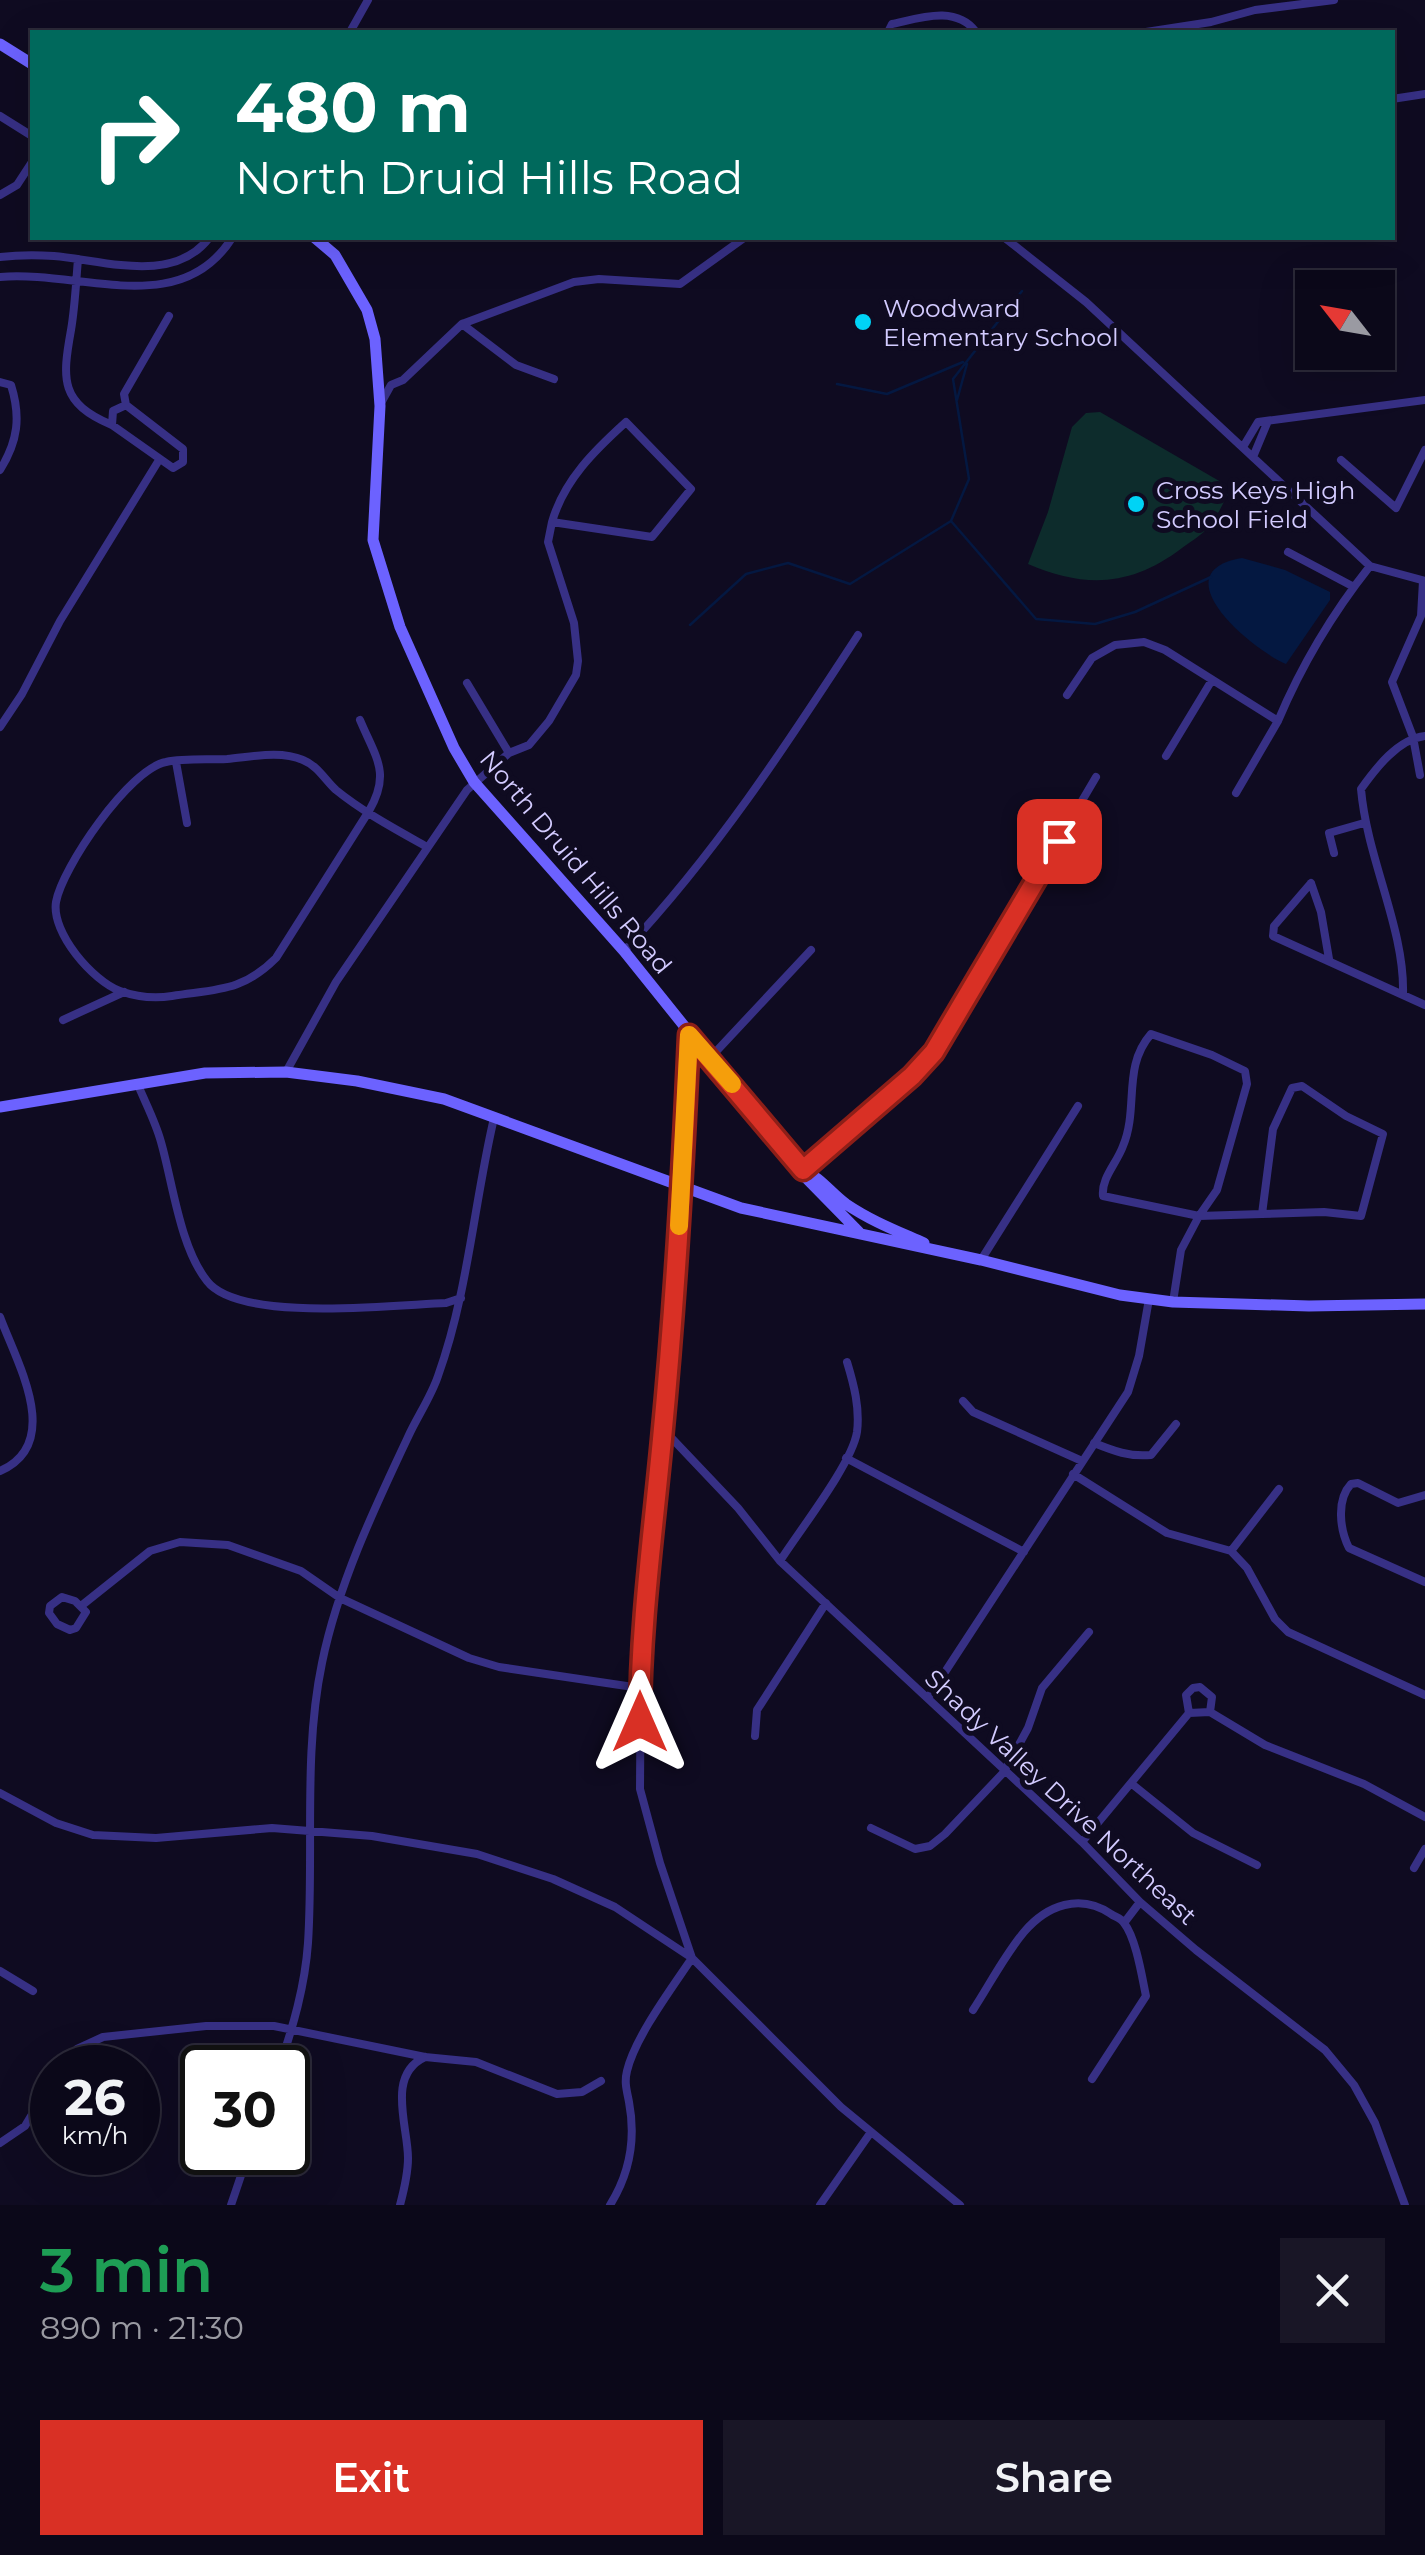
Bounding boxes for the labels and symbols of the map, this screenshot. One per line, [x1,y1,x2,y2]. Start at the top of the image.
north arrow [1295,270,1395,370]
place label: Woodward Elementary School [883,293,1119,352]
marker: Woodward Elementary School [852,311,874,333]
place label: Cross Keys High School Field [1156,475,1355,534]
marker: Cross Keys High School Field [1125,493,1147,515]
street label: North Druid Hills Road [474,744,678,980]
pin [1017,799,1102,884]
street label: Shady Valley Drive Northeast [919,1663,1203,1931]
position arrow [588,1670,692,1774]
speed limit sign: 30 [180,2045,310,2175]

